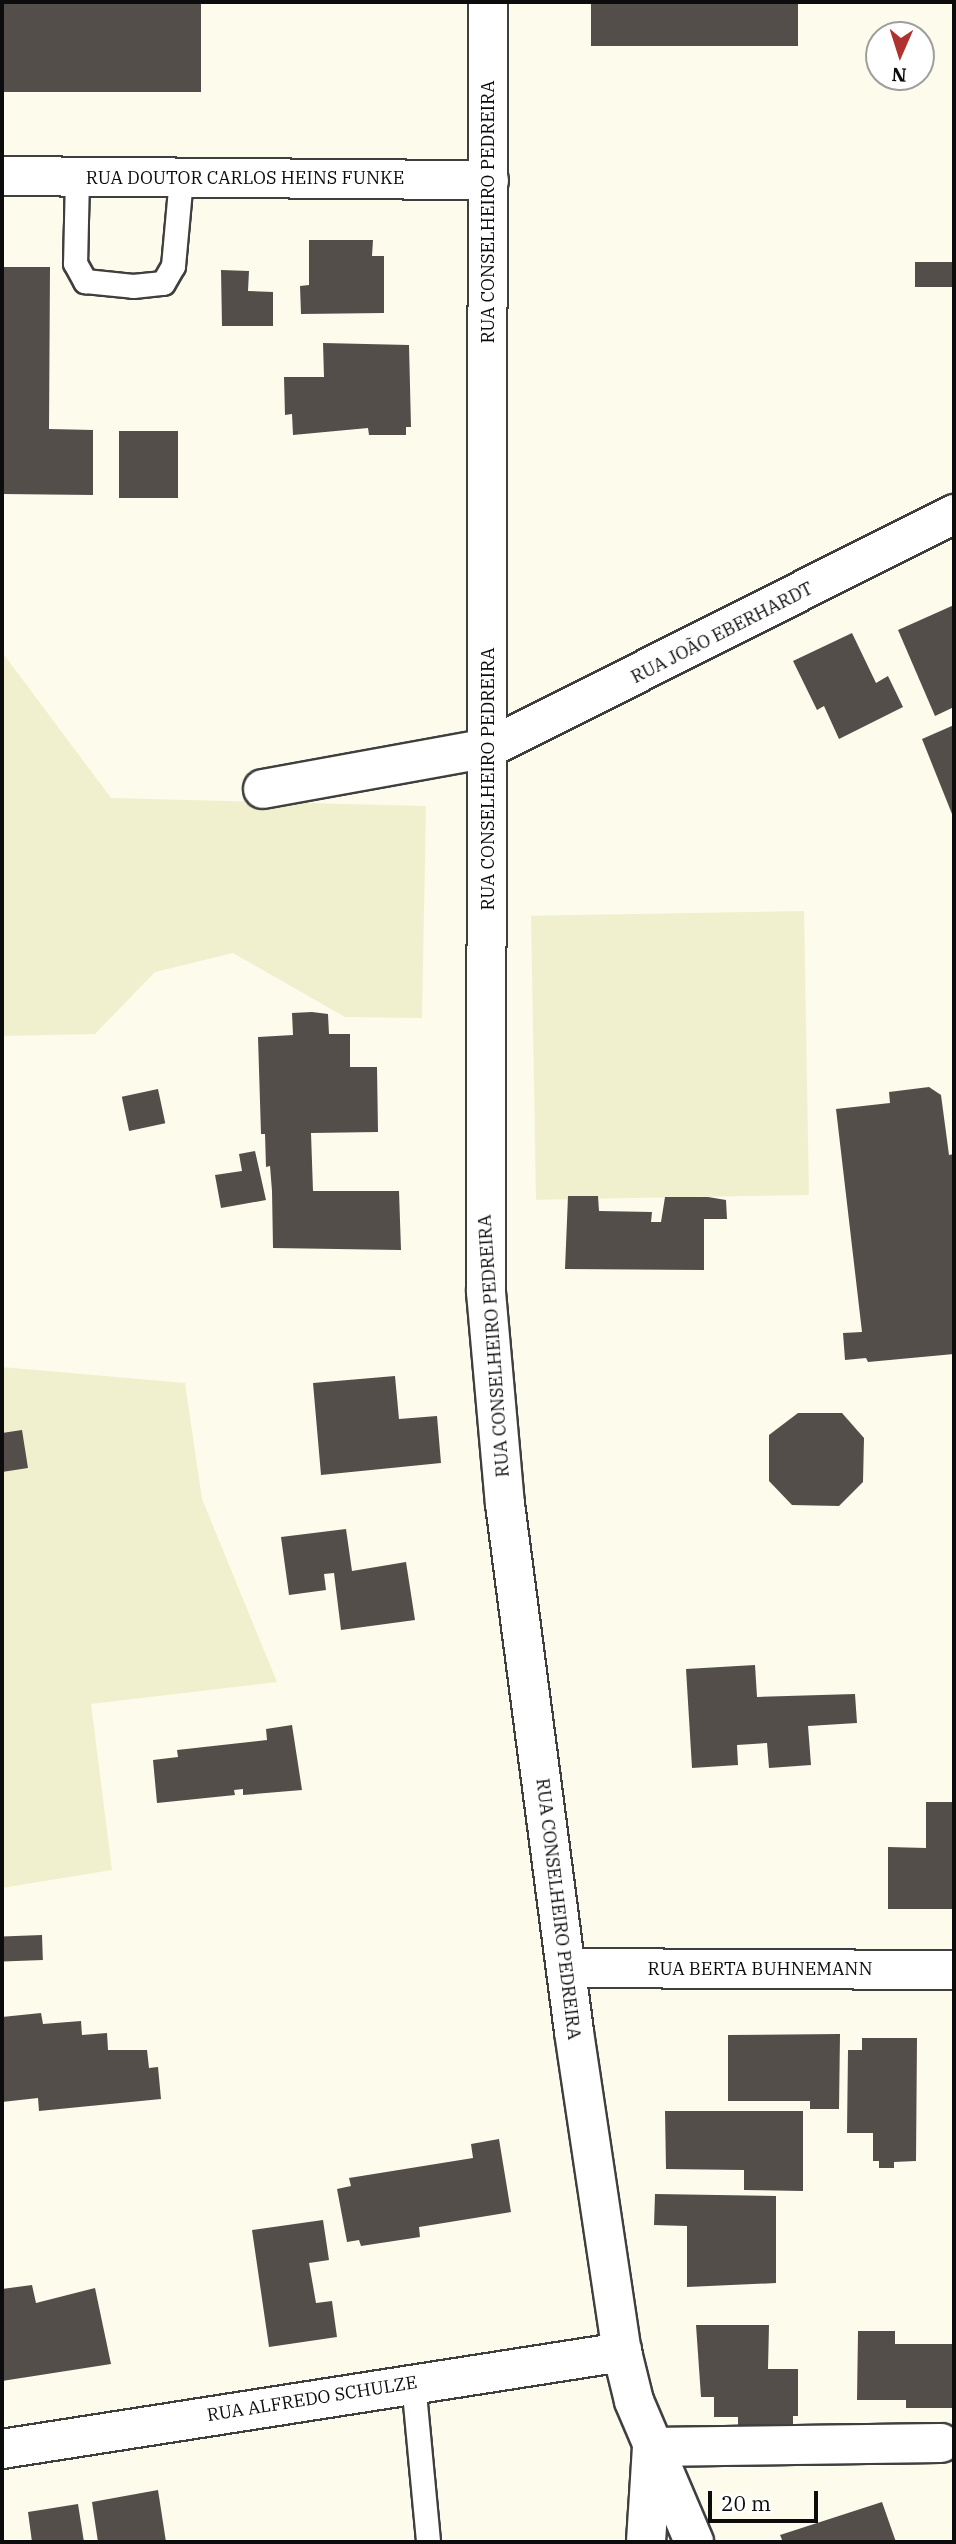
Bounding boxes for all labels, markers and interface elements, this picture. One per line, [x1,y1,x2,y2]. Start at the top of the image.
north arrow [865,21,935,91]
text: N [891,63,907,87]
street label: RUA CONSELHEIRO PEDREIRA [477,80,499,344]
street label: RUA DOUTOR CARLOS HEINS FUNKE [86,167,404,189]
street label: RUA JOÃO EBERHARDT [628,578,816,688]
street label: RUA CONSELHEIRO PEDREIRA [477,647,499,911]
street label: RUA CONSELHEIRO PEDREIRA [474,1214,514,1478]
street label: RUA CONSELHEIRO PEDREIRA [531,1777,585,2041]
street label: RUA BERTA BUHNEMANN [648,1958,872,1980]
street label: RUA ALFREDO SCHULZE [205,2372,419,2426]
scale bar [711,2478,821,2522]
text: 20 m [721,2489,771,2517]

